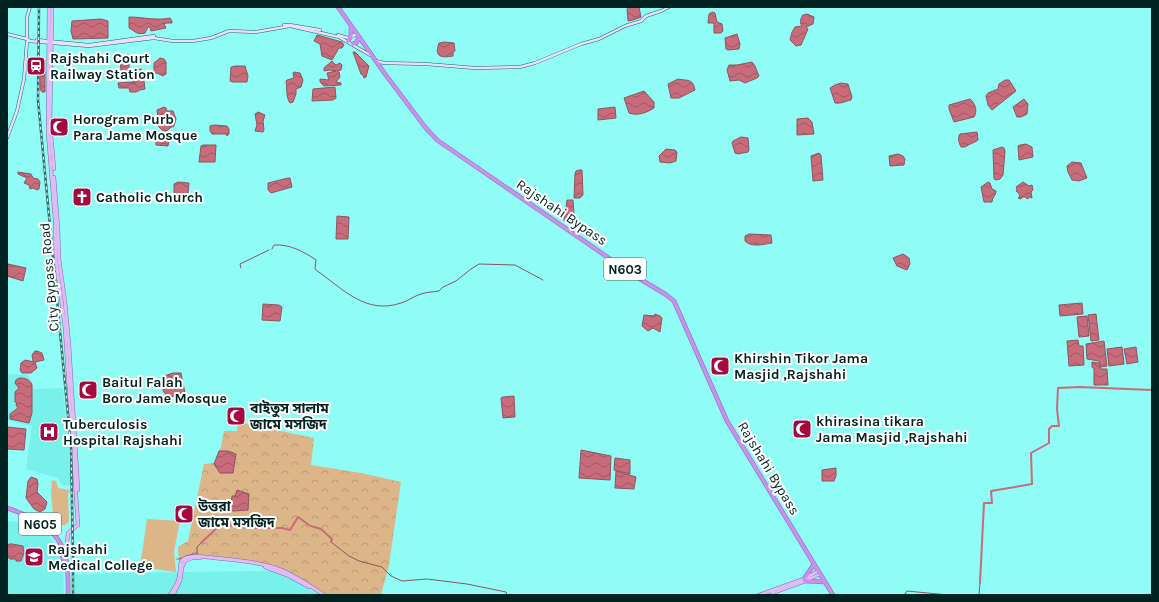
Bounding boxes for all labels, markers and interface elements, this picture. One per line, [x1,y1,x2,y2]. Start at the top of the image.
place label: Rajshahi Court Railway Station [50,50,155,83]
station icon: Rajshahi Court Railway Station [25,55,47,77]
place label: Horogram Purb Para Jame Mosque [73,111,197,144]
mosque icon: Horogram Purb Para Jame Mosque [48,116,70,138]
street label: Rajshahi Bypass [513,176,610,249]
church icon: Catholic Church [71,186,93,208]
place label: Catholic Church [96,189,203,206]
street label: City Bypass Road [36,222,63,332]
road number: N603 [604,258,646,280]
place label: Khirshin Tikor Jama Masjid ,Rajshahi [734,350,868,383]
mosque icon: Khirshin Tikor Jama Masjid ,Rajshahi [709,355,731,377]
place label: Baitul Falah Boro Jame Mosque [102,374,227,407]
mosque icon: Baitul Falah Boro Jame Mosque [77,379,99,401]
place label: বাইতুস সালাম জামে মসজিদ [249,400,329,433]
mosque icon: বাইতুস সালাম জামে মসজিদ [225,405,247,427]
place label: khirasina tikara Jama Masjid ,Rajshahi [816,413,968,446]
place label: Tuberculosis Hospital Rajshahi [63,416,182,449]
street label: Rajshahi Bypass [734,418,803,518]
mosque icon: khirasina tikara Jama Masjid ,Rajshahi [791,418,813,440]
hospital icon: Tuberculosis Hospital Rajshahi [38,421,60,443]
place label: উত্তরা জামে মসজিদ [197,498,276,531]
mosque icon: উত্তরা জামে মসজিদ [173,503,195,525]
road number: N605 [19,513,61,535]
place label: Rajshahi Medical College [48,541,153,574]
school or university icon: Rajshahi Medical College [23,546,45,568]

